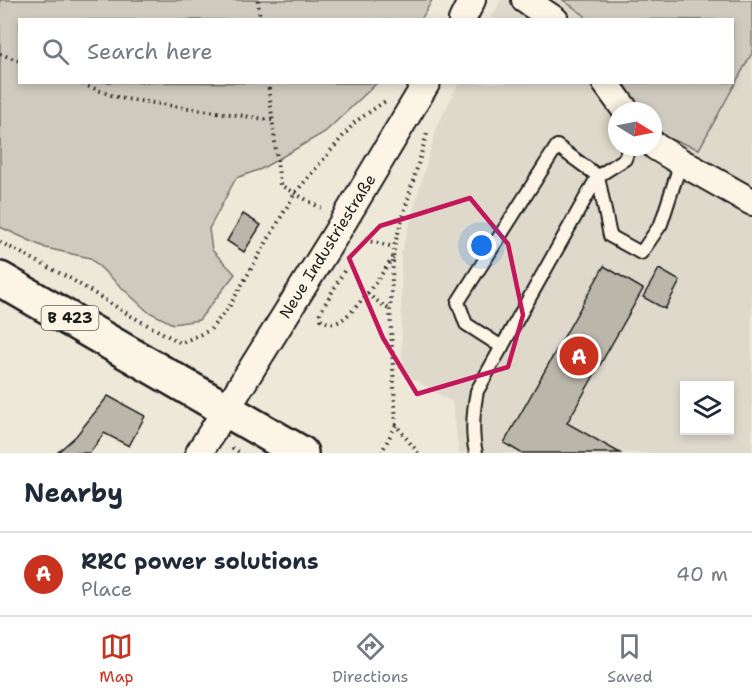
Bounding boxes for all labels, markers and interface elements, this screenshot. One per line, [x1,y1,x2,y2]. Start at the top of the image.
search box [18,18,734,84]
icon: search [39,35,72,68]
text: Search here [87,37,213,66]
north arrow [608,102,662,156]
street label: Neue Industriestraße [274,170,380,322]
your location [467,231,496,260]
road number: B 423 [42,306,98,330]
pin: A [560,334,598,378]
map controls [680,381,734,435]
button: layers [680,381,734,435]
text: Nearby [24,475,123,510]
text: RRC power solutions [81,547,319,576]
text: A [36,561,51,587]
text: 40 m [676,561,728,587]
text: Place [81,576,132,602]
tab: Map [99,630,134,687]
tab: Directions [332,630,409,687]
tab: Saved [607,630,653,687]

